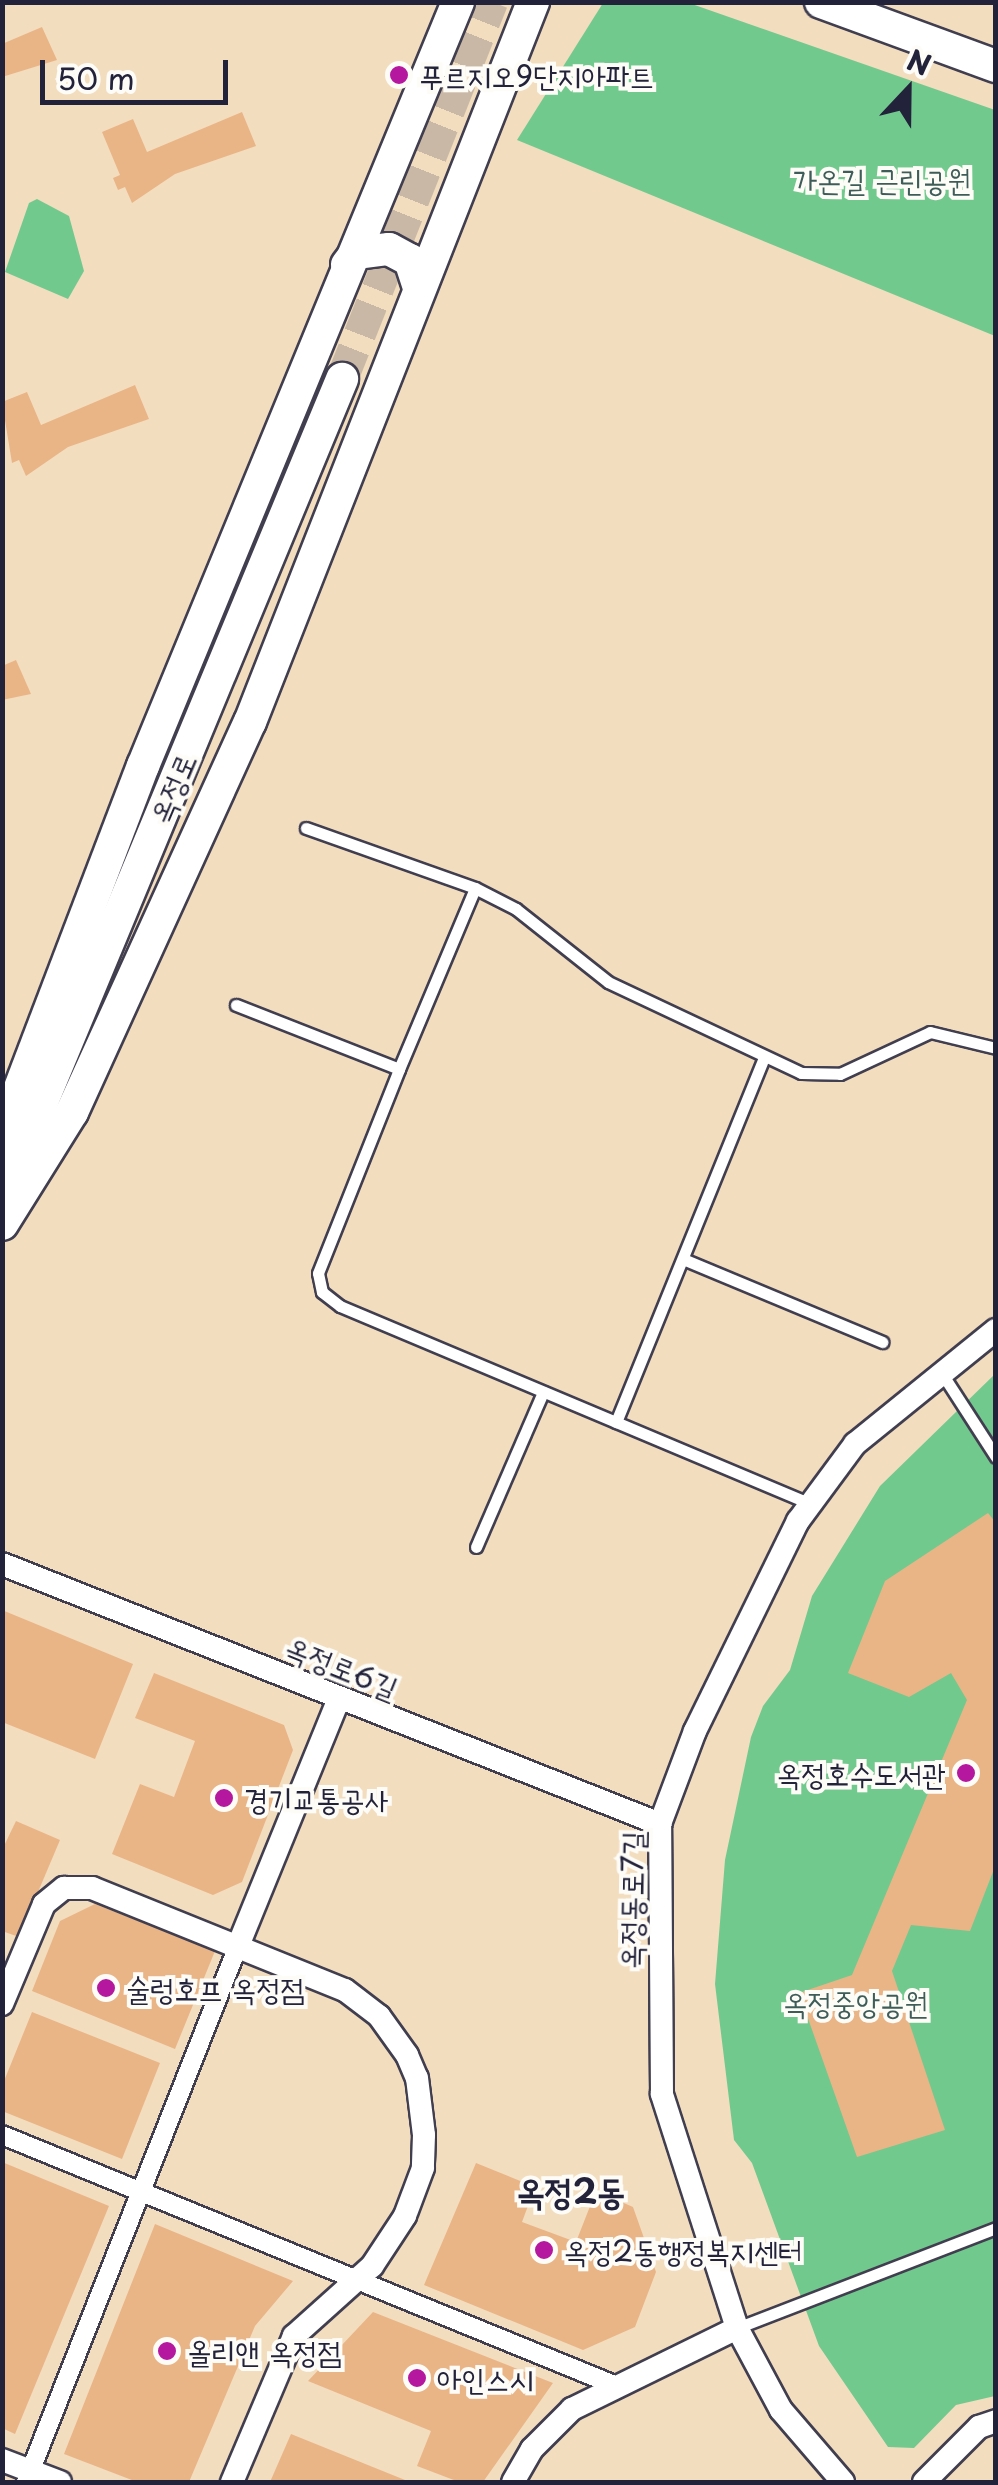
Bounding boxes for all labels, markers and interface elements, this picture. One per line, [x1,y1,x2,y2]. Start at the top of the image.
text: N [901,38,938,86]
scale bar [45,40,232,102]
north arrow [858,40,958,140]
text: 50 m [57,55,135,100]
place label: 푸르지오9단지아파트 [419,57,654,93]
marker: 푸르지오9단지아파트 [388,64,410,86]
park label: 가온길 근린공원 [793,161,971,197]
street label: 옥정로 [141,748,203,828]
street label: 옥정로6길 [281,1628,403,1706]
place label: 옥정호수도서관 [777,1755,946,1791]
marker: 옥정호수도서관 [955,1762,977,1784]
place label: 경기교통공사 [244,1780,389,1816]
marker: 경기교통공사 [213,1787,235,1809]
street label: 옥정동로7길 [612,1831,650,1969]
place label: 술렁호프 옥정점 [126,1970,305,2006]
marker: 술렁호프 옥정점 [95,1977,117,1999]
park label: 옥정중앙공원 [784,1984,928,2020]
district label: 옥정2동 [516,2169,626,2211]
place label: 옥정2동행정복지센터 [564,2232,803,2268]
marker: 옥정2동행정복지센터 [533,2239,555,2261]
place label: 올리앤 옥정점 [187,2333,342,2369]
marker: 올리앤 옥정점 [156,2340,178,2362]
place label: 아인스시 [437,2360,534,2396]
marker: 아인스시 [406,2367,428,2389]

